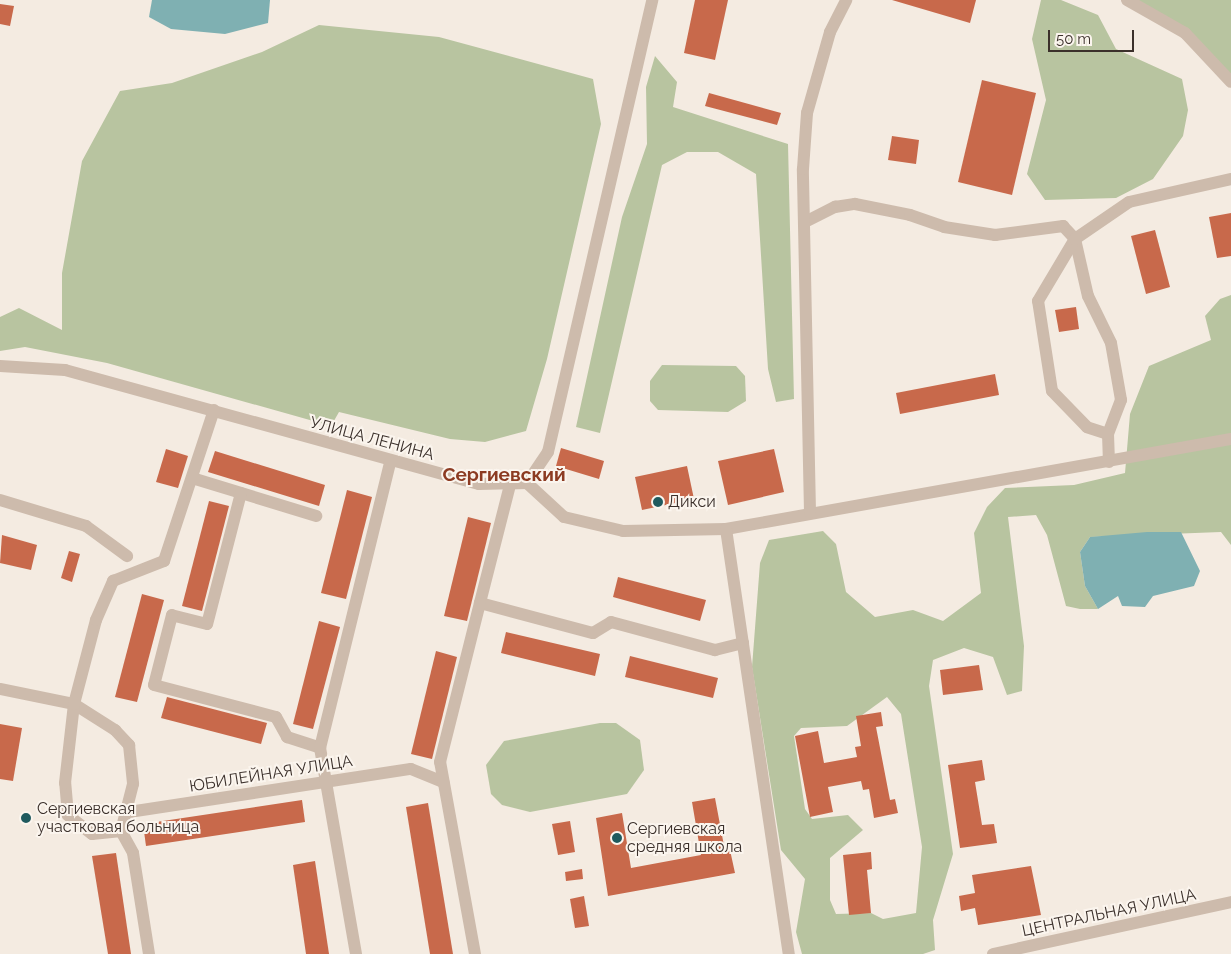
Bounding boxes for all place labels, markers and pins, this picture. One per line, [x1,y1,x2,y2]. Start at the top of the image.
place label: Дикси [668,492,716,512]
marker: Дикси [652,496,664,508]
place label: Сергиевская участковая больница [37,799,199,837]
marker: Сергиевская участковая больница [19,811,33,825]
place label: Сергиевская средняя школа [627,819,742,857]
marker: Сергиевская средняя школа [611,832,623,844]

